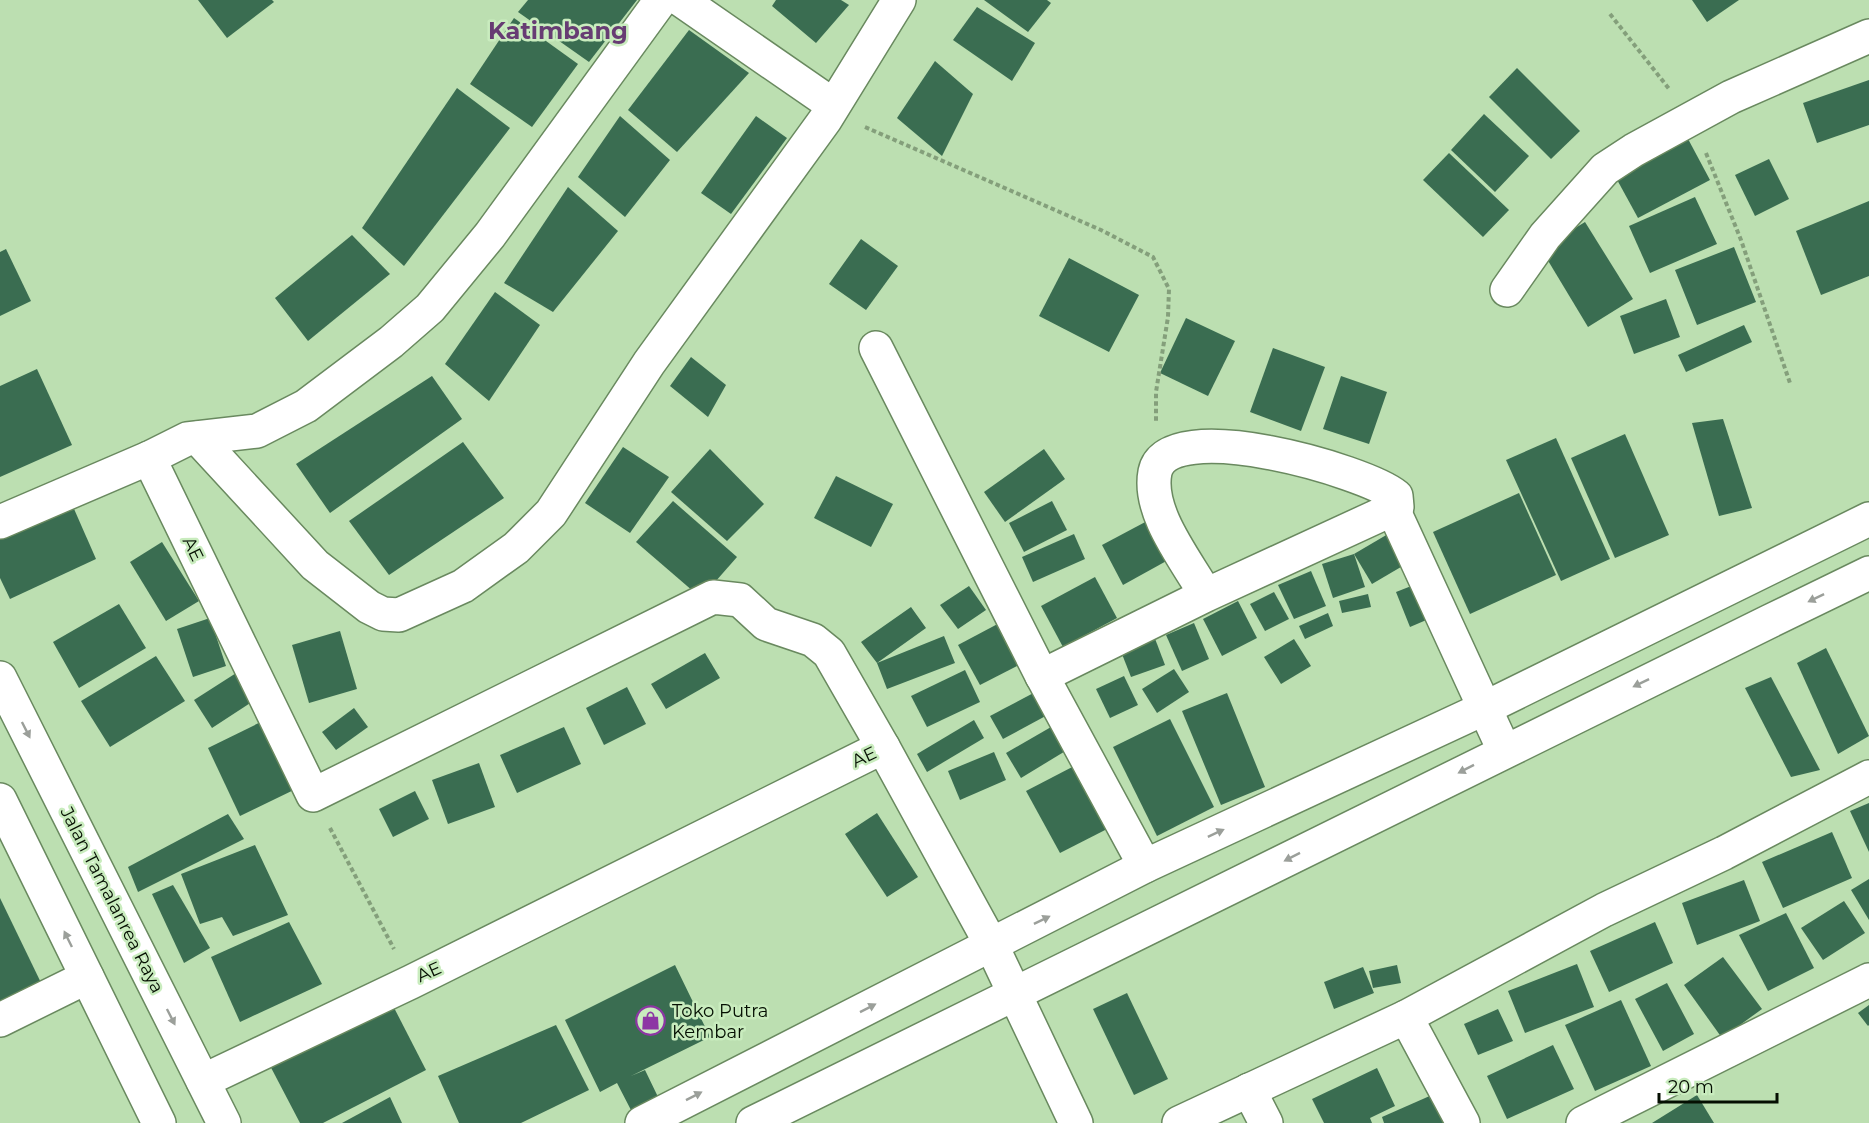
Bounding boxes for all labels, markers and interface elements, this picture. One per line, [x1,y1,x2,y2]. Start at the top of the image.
district label: Katimbang [488,16,628,45]
street label: AE [178,533,208,565]
one-way arrow [1808,594,1825,603]
one-way arrow [1632,679,1649,688]
one-way arrow [22,722,31,739]
street label: AE [848,742,880,772]
one-way arrow [1457,764,1474,774]
street label: Jalan Tamalanrea Raya [55,802,169,997]
one-way arrow [1208,828,1225,837]
one-way arrow [1283,852,1300,862]
one-way arrow [1033,915,1050,924]
one-way arrow [63,930,72,947]
street label: AE [413,957,445,987]
place label: Toko Putra Kembar [672,1000,768,1043]
one-way arrow [859,1003,876,1012]
shop icon: Toko Putra Kembar [635,1005,667,1037]
one-way arrow [165,1008,175,1026]
scale bar [1659,1066,1778,1104]
text: 20 m [1668,1076,1714,1098]
one-way arrow [685,1092,703,1102]

